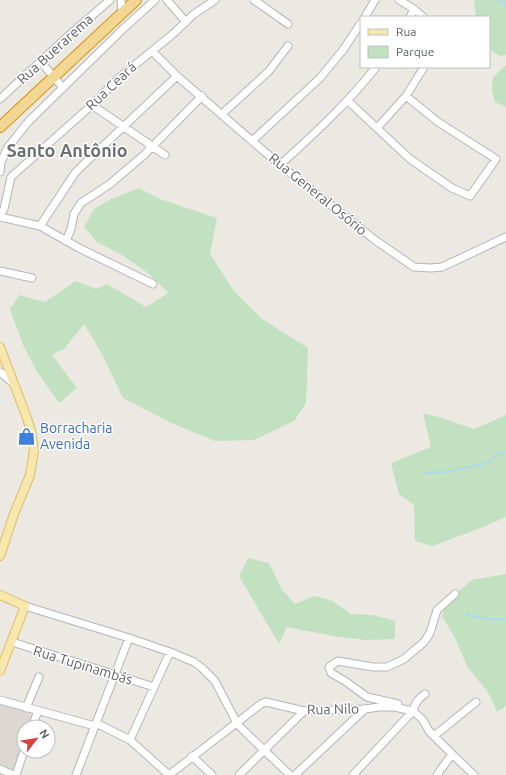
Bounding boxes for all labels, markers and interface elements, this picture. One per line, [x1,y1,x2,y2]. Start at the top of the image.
street label: Rua Buerarema [14,11,96,87]
legend [360,16,490,68]
text: Rua [396,25,417,38]
text: Parque [396,45,434,58]
street label: Rua Ceará [82,59,140,113]
district label: Santo Antônio [6,140,128,160]
street label: Rua General Osório [266,150,370,238]
place label: Borracharia Avenida [40,420,112,452]
shop icon: Borracharia Avenida [17,426,37,446]
street label: Rua Tupinambás [31,642,135,688]
street label: Rua Nilo [307,701,359,717]
north arrow [16,719,56,759]
text: N [37,727,52,740]

